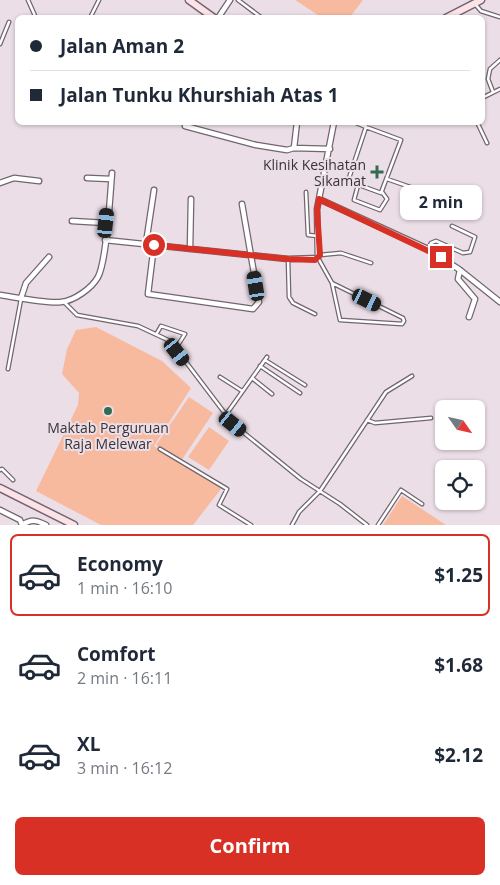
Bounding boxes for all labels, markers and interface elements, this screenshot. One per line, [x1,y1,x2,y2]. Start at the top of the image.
text: Jalan Aman 2 [60,33,184,59]
text: Jalan Tunku Khurshiah Atas 1 [60,82,339,108]
place label: Klinik Kesihatan Sikamat [263,155,366,190]
marker: Klinik Kesihatan Sikamat [370,165,384,179]
callout: 2 min [400,184,482,220]
text: 2 min [419,191,463,213]
car [96,207,115,239]
route start [143,234,165,256]
route end [430,246,452,268]
car [246,270,265,302]
car [350,287,383,313]
car [161,336,192,368]
north arrow [435,400,485,450]
map controls [435,400,485,510]
marker: Maktab Perguruan Raja Melewar [102,405,114,417]
car [216,409,249,439]
place label: Maktab Perguruan Raja Melewar [47,418,169,453]
button: locate [435,460,485,510]
text: Economy [77,551,163,577]
icon: car [17,553,62,598]
text: $1.25 [434,562,483,588]
text: 1 min · 16:10 [77,577,172,599]
text: Comfort [77,641,156,667]
icon: car [17,643,62,688]
text: $1.68 [434,652,483,678]
text: 2 min · 16:11 [77,667,172,689]
text: XL [77,731,100,757]
icon: car [17,733,62,778]
text: $2.12 [434,742,483,768]
text: 3 min · 16:12 [77,757,172,779]
button: Confirm [15,817,485,875]

